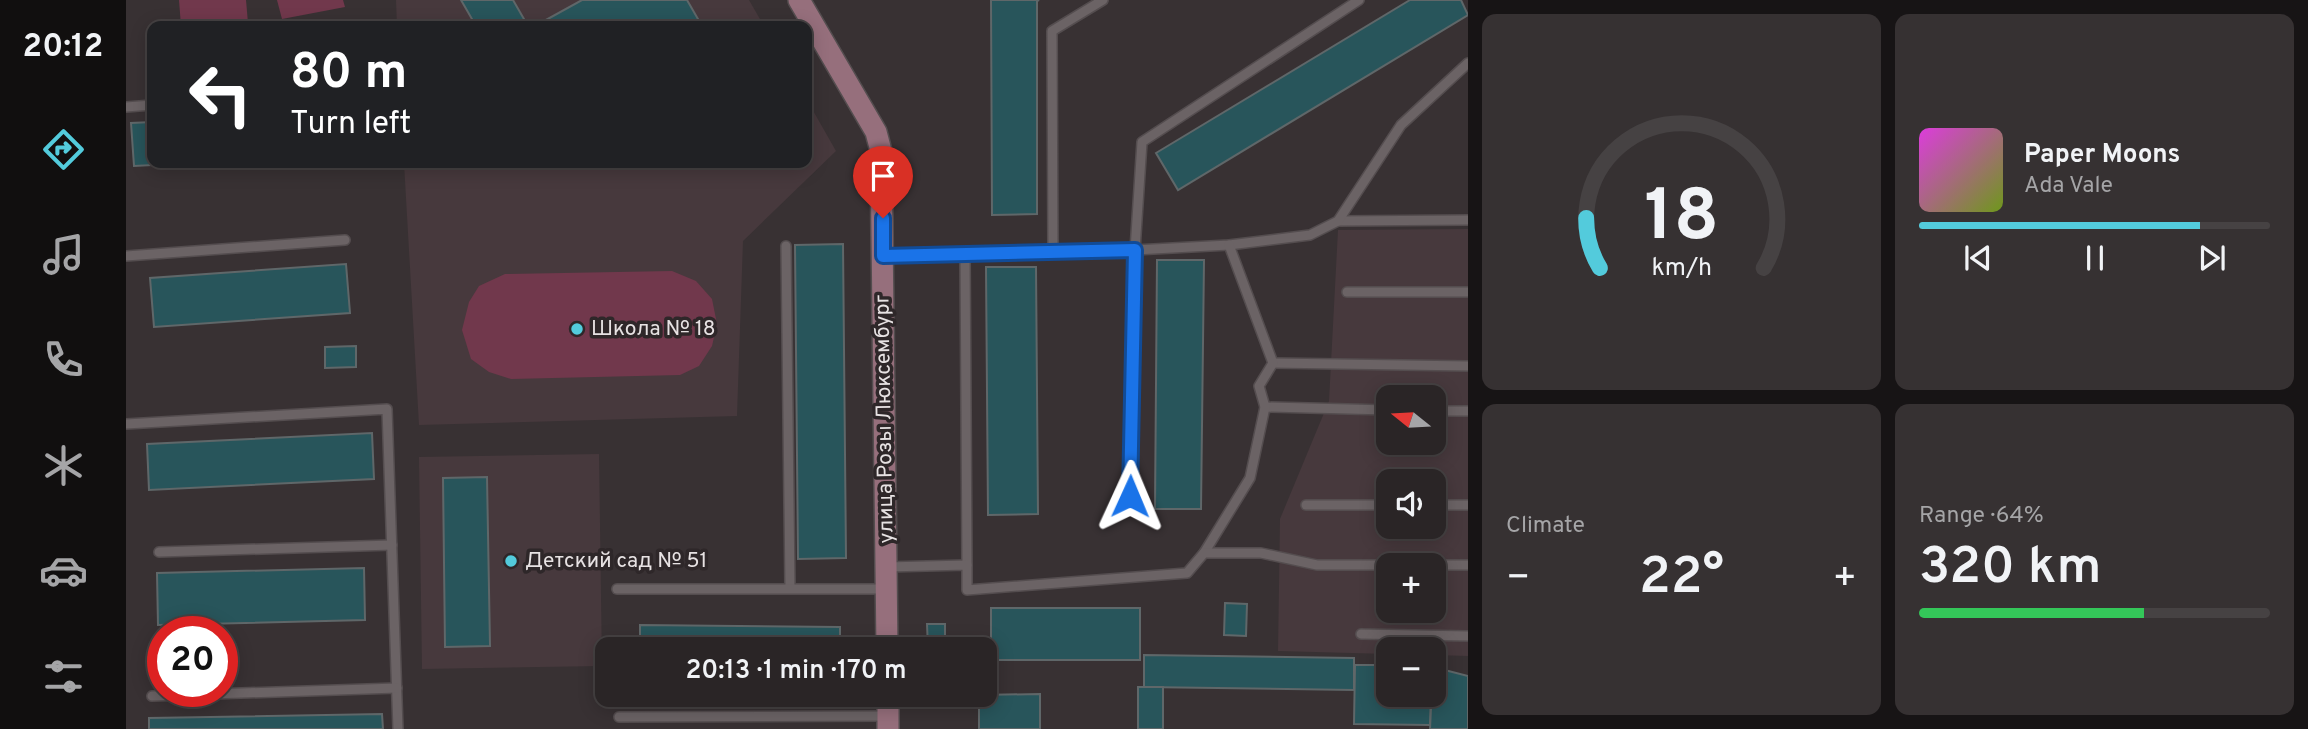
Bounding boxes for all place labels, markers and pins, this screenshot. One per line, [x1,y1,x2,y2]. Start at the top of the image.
pin [853,146,913,218]
place label: Школа № 18 [591,316,716,343]
marker: Школа № 18 [569,321,585,337]
place label: Детский сад № 51 [525,548,707,575]
marker: Детский сад № 51 [503,553,519,569]

